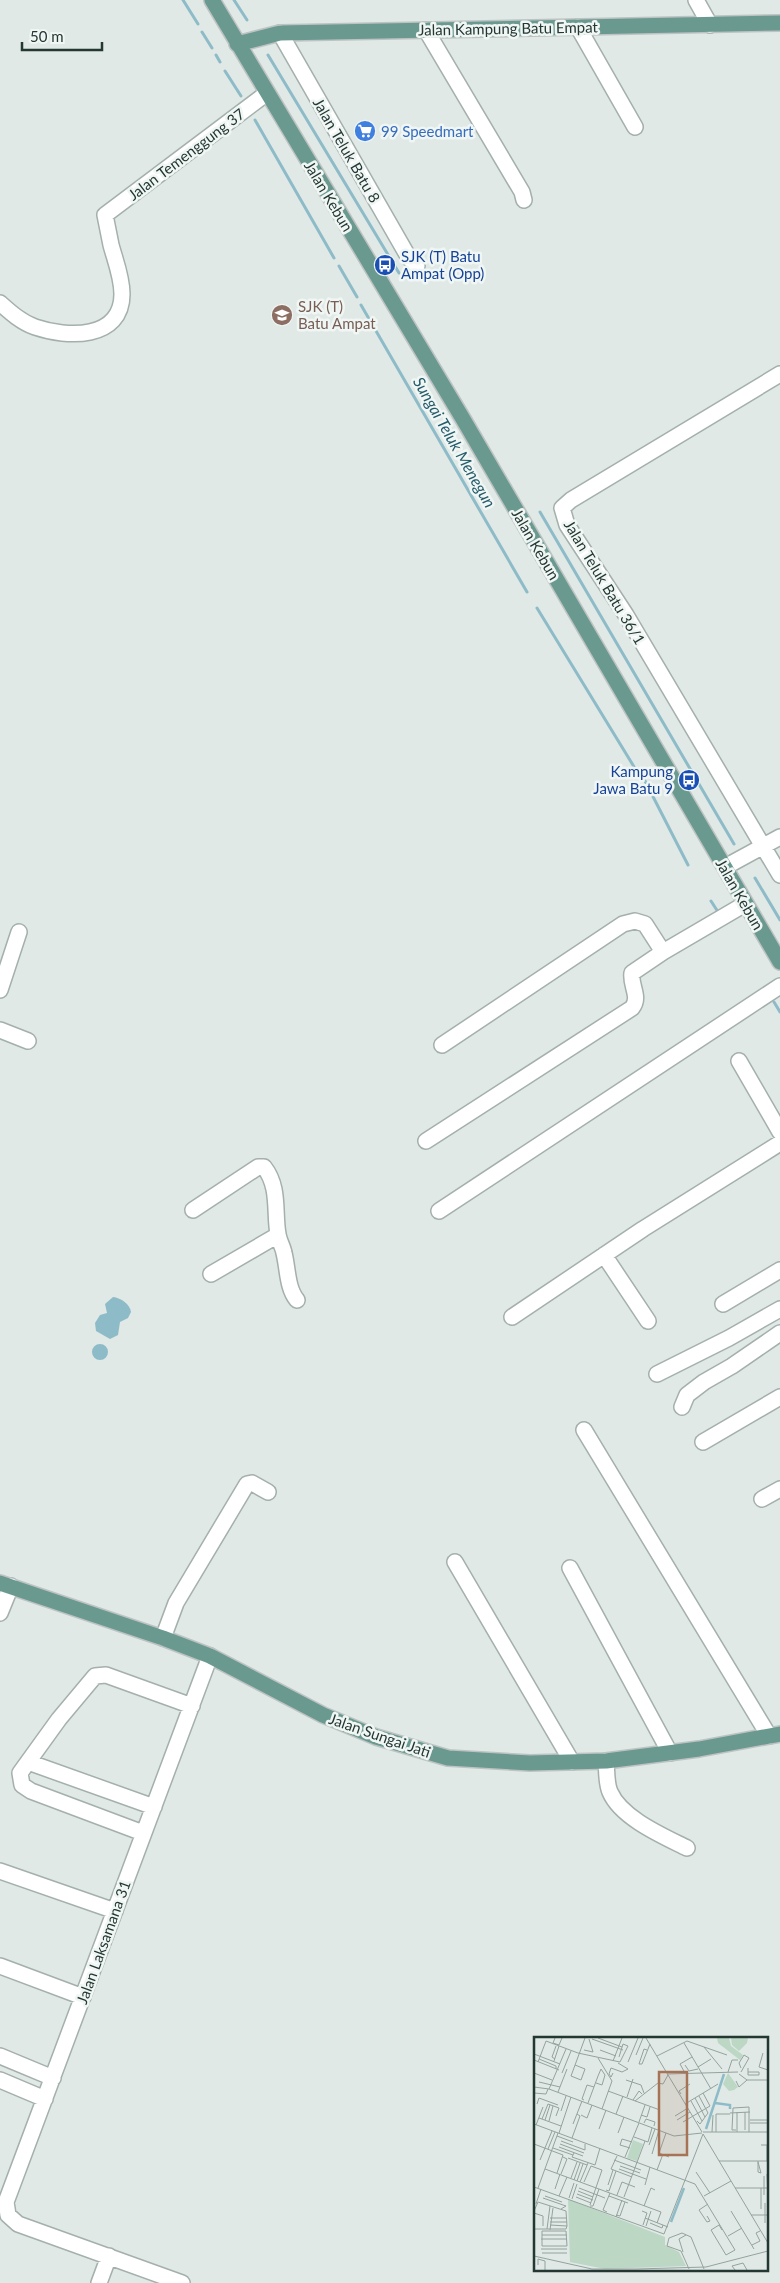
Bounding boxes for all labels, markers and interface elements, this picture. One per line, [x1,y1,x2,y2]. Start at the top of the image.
street label: Jalan Kampung Batu Empat [418,17,599,39]
scale bar [22,20,102,52]
text: 50 m [30,27,64,45]
street label: Jalan Teluk Batu 8 [310,94,384,206]
street label: Jalan Temenggung 37 [124,104,248,204]
supermarket icon: 99 Speedmart [353,119,377,143]
place label: 99 Speedmart [381,122,474,140]
street label: Jalan Kebun [301,157,357,235]
place label: SJK (T) Batu Ampat (Opp) [401,247,484,282]
bus stop icon: SJK (T) Batu Ampat (Opp) [373,253,397,277]
place label: SJK (T) Batu Ampat [298,297,376,332]
school or university icon: SJK (T) Batu Ampat [270,303,294,327]
water label: Sungai Teluk Menegun [410,373,500,511]
street label: Jalan Kebun [508,505,564,583]
street label: Jalan Teluk Batu 36/1 [561,517,649,647]
place label: Kampung Jawa Batu 9 [593,762,673,797]
bus stop icon: Kampung Jawa Batu 9 [677,768,701,792]
street label: Jalan Kebun [712,855,768,933]
street label: Jalan Sungai Jati [327,1709,433,1761]
street label: Jalan Laksamana 31 [72,1878,134,2006]
inset map [534,2037,768,2270]

